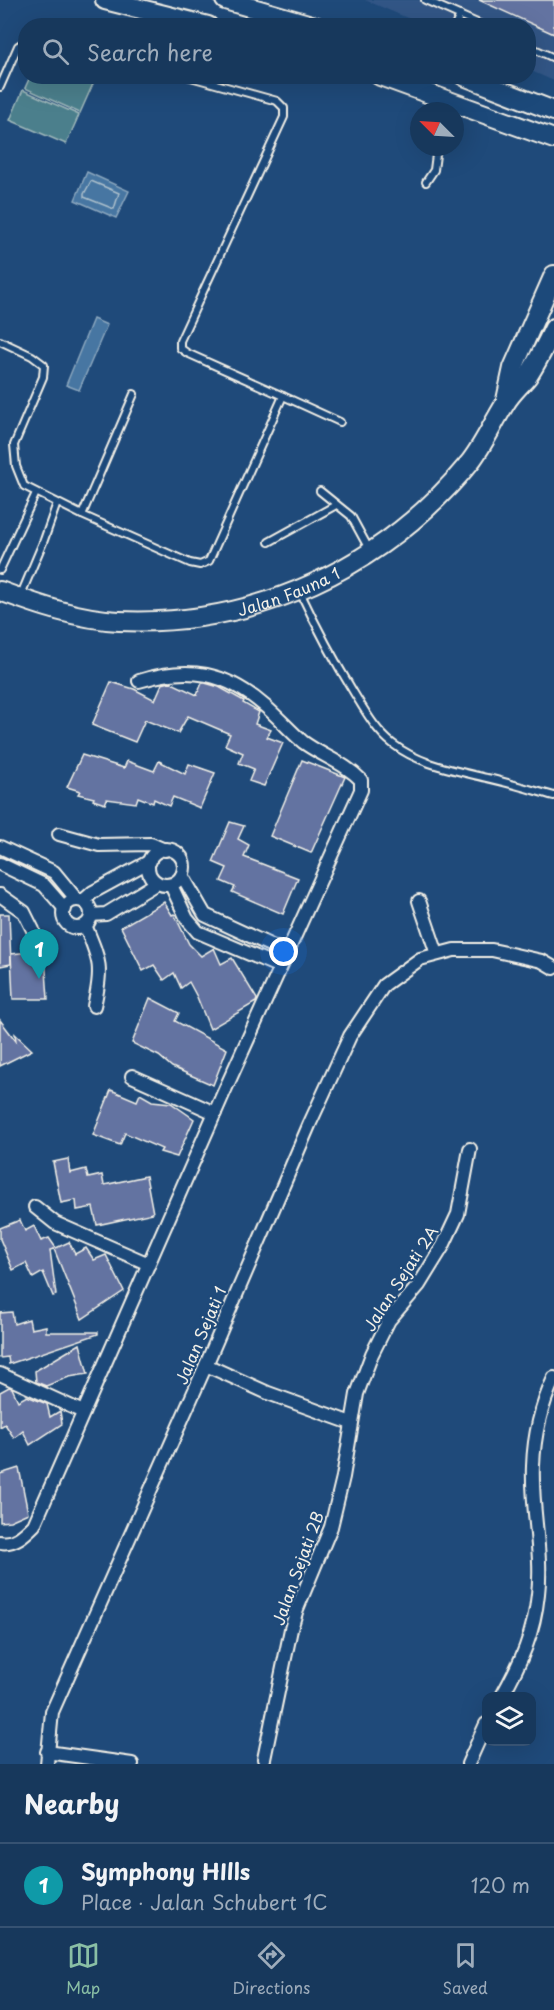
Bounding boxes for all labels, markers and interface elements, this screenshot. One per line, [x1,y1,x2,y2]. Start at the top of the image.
search box [18,18,536,84]
icon: search [39,35,72,68]
text: Search here [87,35,213,68]
north arrow [410,102,464,156]
street label: Jalan Fauna 1 [235,560,344,621]
pin: 1 [20,930,58,979]
your location [269,937,298,966]
street label: Jalan Sejati 2A [357,1221,443,1335]
street label: Jalan Sejati 1 [169,1282,231,1388]
street label: Jalan Sejati 2B [265,1508,329,1628]
map controls [482,1692,536,1746]
button: layers [482,1692,536,1746]
text: Nearby [24,1784,119,1823]
text: Symphony HIlls [81,1854,250,1887]
text: 1 [39,1870,48,1900]
text: 120 m [471,1870,530,1900]
text: Place · Jalan Schubert 1C [81,1887,328,1917]
tab: Map [66,1939,100,1999]
tab: Directions [232,1939,310,1999]
tab: Saved [442,1939,488,1999]

